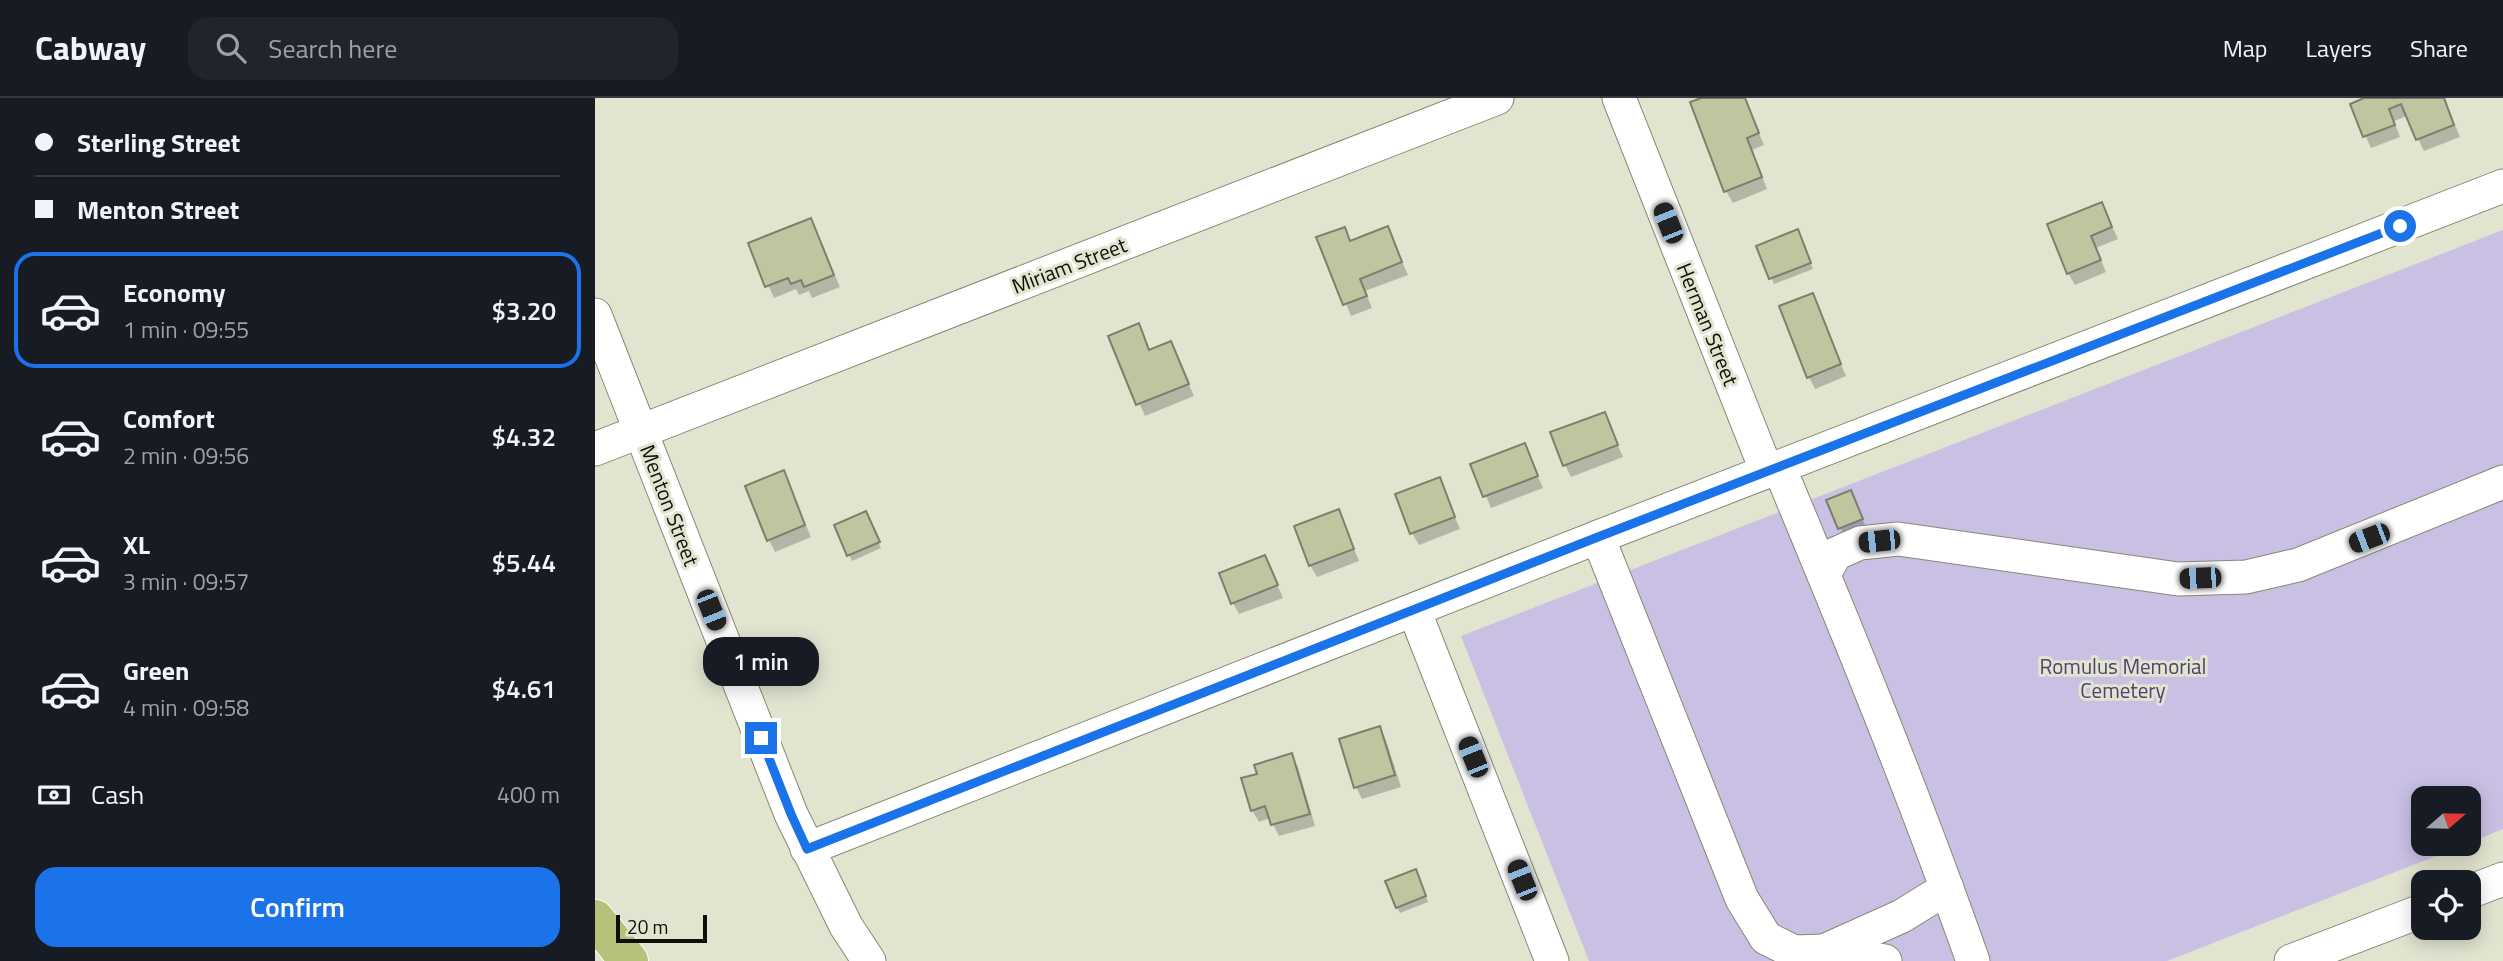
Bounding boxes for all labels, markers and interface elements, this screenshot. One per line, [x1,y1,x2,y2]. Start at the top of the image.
search box [188,17,678,80]
text: Cabway [35,23,146,73]
icon: search [212,29,250,67]
text: Search here [268,29,397,68]
text: Map [2223,30,2268,66]
text: Layers [2306,30,2372,66]
text: Share [2410,30,2468,66]
text: Sterling Street [77,123,240,162]
text: Menton Street [77,190,239,229]
car [1651,200,1686,246]
route start [2384,210,2416,242]
street label: Miriam Street [1007,228,1132,302]
street label: Herman Street [1669,258,1747,391]
text: Economy [123,273,225,312]
icon: car [39,279,102,342]
text: $3.20 [492,291,556,330]
text: 1 min · 09:55 [123,312,249,347]
text: Comfort [123,399,215,438]
icon: car [39,405,102,468]
text: $4.32 [492,417,556,456]
text: 2 min · 09:56 [123,438,249,473]
street label: Menton Street [632,440,708,571]
car [2346,521,2393,555]
text: XL [123,525,150,564]
car [1858,528,1901,554]
icon: car [39,531,102,594]
text: $5.44 [492,543,556,582]
text: 3 min · 09:57 [123,564,249,599]
car [2179,567,2222,589]
car [694,587,729,633]
callout: 1 min [703,636,819,686]
text: 1 min [733,644,789,679]
park label: Romulus Memorial Cemetery [2040,650,2206,706]
text: Green [123,651,189,690]
icon: car [39,657,102,720]
text: $4.61 [492,669,556,708]
text: 4 min · 09:58 [123,690,249,725]
route end [745,722,777,754]
car [1456,734,1491,780]
text: Cash [91,775,144,814]
icon: cash [35,776,73,814]
text: 400 m [497,777,560,812]
north arrow [2411,786,2481,856]
map controls [2411,786,2481,940]
car [1505,857,1540,903]
button: Confirm [35,867,560,947]
button: locate [2411,870,2481,940]
scale bar [616,912,707,944]
text: 20 m [627,912,668,941]

